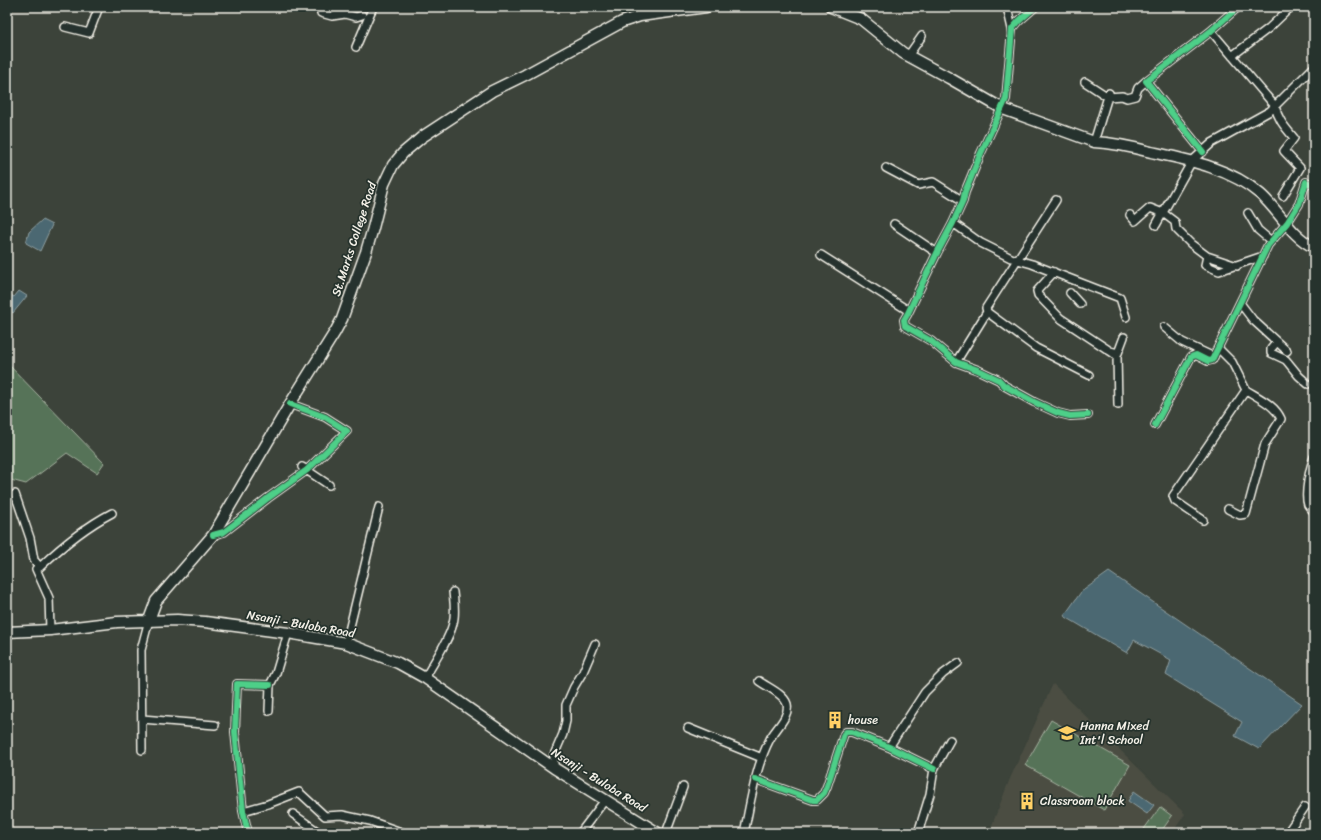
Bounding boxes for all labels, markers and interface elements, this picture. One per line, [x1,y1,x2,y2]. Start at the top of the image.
street label: St.Marks College Road [325,178,383,299]
street label: Nsanji - Buloba Road [245,604,358,644]
place label: house [847,709,878,731]
building icon: house [825,710,845,730]
place label: Hanna Mixed Int'l School [1079,715,1150,751]
school or university icon: Hanna Mixed Int'l School [1057,723,1077,743]
street label: Nsanji - Buloba Road [547,742,652,819]
place label: Classroom block [1040,790,1125,812]
building icon: Classroom block [1017,791,1037,811]

